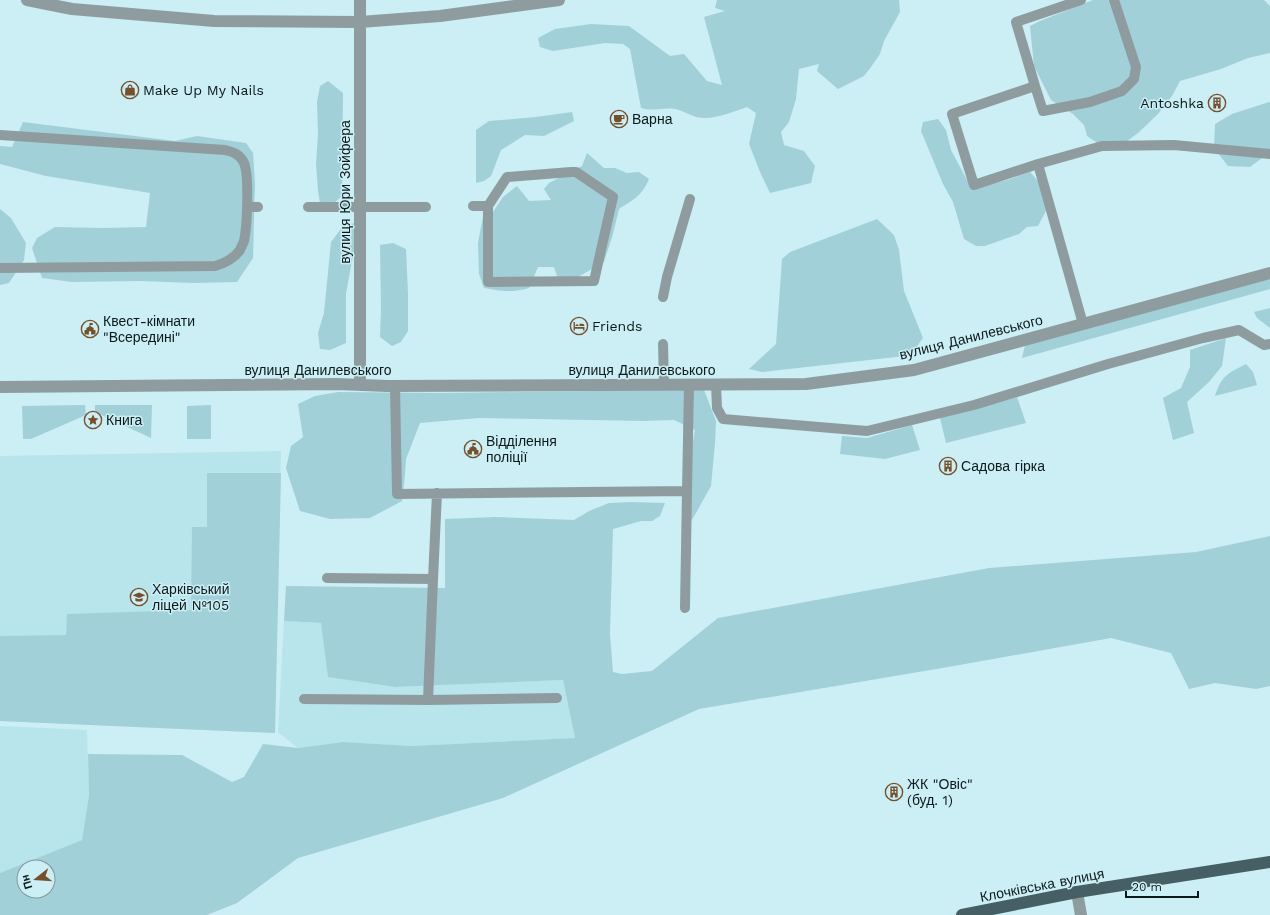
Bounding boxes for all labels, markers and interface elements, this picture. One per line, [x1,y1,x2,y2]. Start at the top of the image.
shop icon: Make Up My Nails [120,80,140,100]
place label: Make Up My Nails [143,82,264,98]
building icon: Antoshka [1207,93,1227,113]
place label: Antoshka [1140,95,1204,111]
cafe icon: Варна [609,109,629,129]
place label: Варна [632,111,673,127]
street label: вулиця Юри Зойфера [337,120,353,264]
street label: вулиця Данилевського [898,311,1045,363]
place label: Квест-кімнати "Всередині" [103,313,195,345]
hotel icon: Friends [569,316,589,336]
place label: Friends [592,318,642,334]
public building icon: Квест-кімнати "Всередині" [80,319,100,339]
street label: вулиця Данилевського [244,362,392,378]
street label: вулиця Данилевського [568,362,716,378]
place icon: Книга [83,410,103,430]
place label: Книга [106,412,143,428]
place label: Відділення поліції [486,433,557,465]
public building icon: Відділення поліції [463,439,483,459]
building icon: Садова гірка [938,456,958,476]
place label: Садова гірка [961,458,1045,474]
place label: Харківський ліцей №105 [152,581,230,613]
school or university icon: Харківський ліцей №105 [129,587,149,607]
place label: ЖК "Овіс" (буд. 1) [907,776,973,808]
building icon: ЖК "Овіс" (буд. 1) [884,782,904,802]
north arrow [16,859,56,899]
street label: Клочківська вулиця [978,865,1106,905]
text: Пн [19,873,35,891]
scale bar [1126,873,1198,899]
text: 20 m [1132,880,1162,894]

